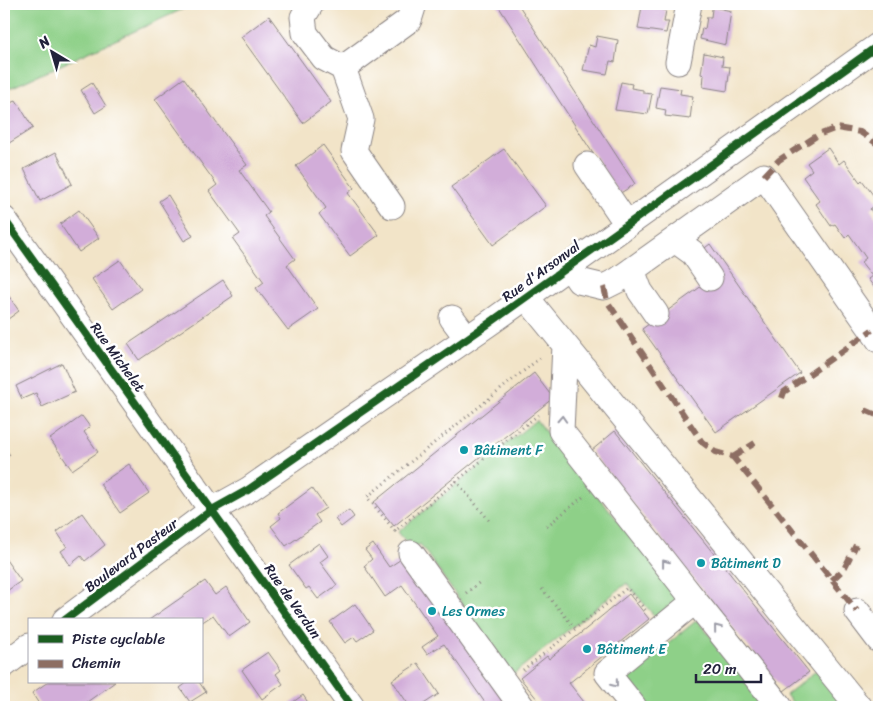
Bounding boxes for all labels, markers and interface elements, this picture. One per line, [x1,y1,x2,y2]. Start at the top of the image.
north arrow [28,28,78,78]
text: N [32,29,56,56]
street label: Rue d'Arsonval [497,234,587,309]
street label: Rue Michelet [84,317,152,398]
one-way arrow [556,415,567,423]
place label: Bâtiment F [474,438,544,463]
marker: Bâtiment F [458,444,470,456]
street label: Boulevard Pasteur [79,511,185,599]
place label: Bâtiment D [711,551,781,576]
marker: Bâtiment D [695,557,707,569]
street label: Rue de Verdun [257,558,328,645]
one-way arrow [662,560,670,569]
place label: Les Ormes [442,599,506,624]
marker: Les Ormes [426,605,438,617]
legend [28,618,202,684]
one-way arrow [713,625,722,634]
text: Piste cyclable [72,626,165,652]
place label: Bâtiment E [597,637,667,662]
marker: Bâtiment E [581,643,593,655]
text: Chemin [72,650,121,676]
scale bar [696,651,760,683]
text: 20 m [703,656,737,682]
one-way arrow [610,678,618,687]

